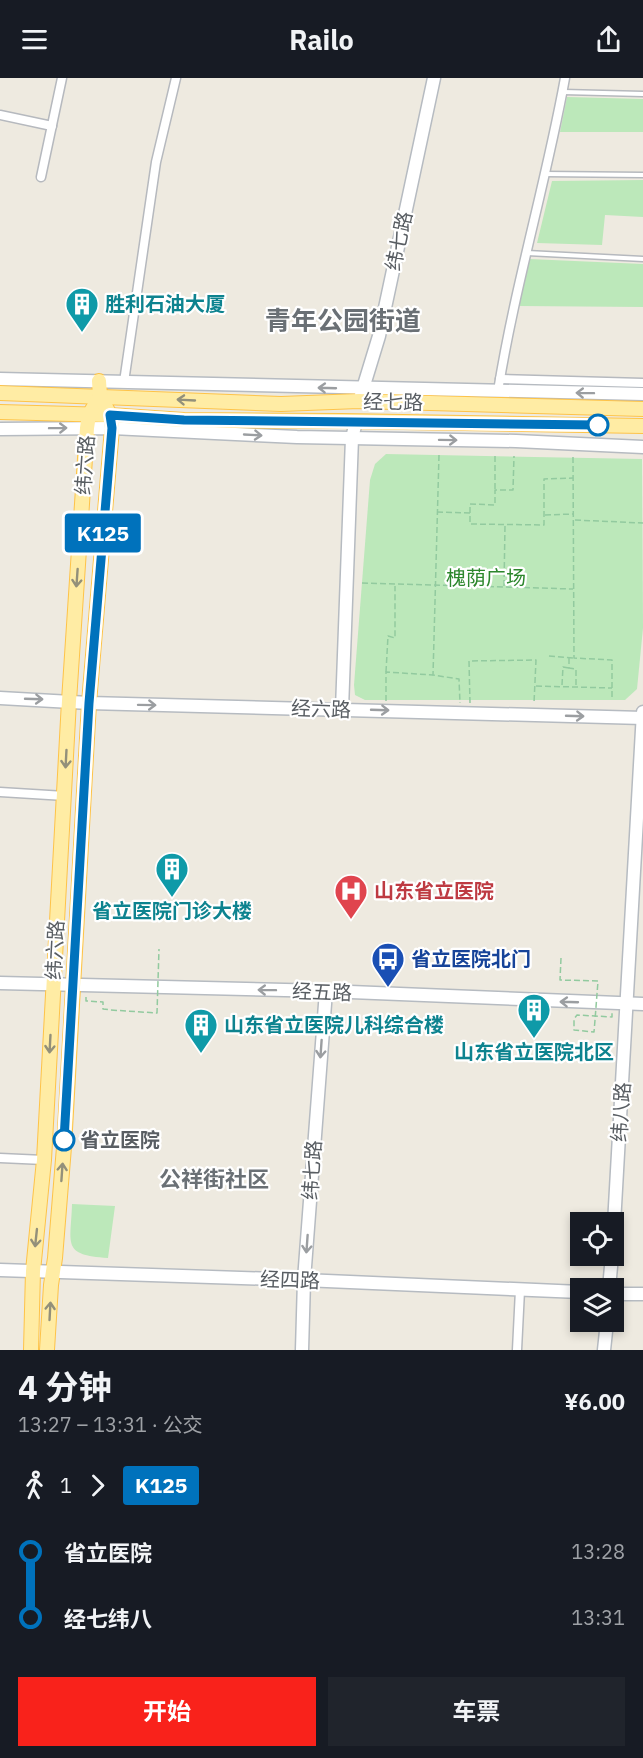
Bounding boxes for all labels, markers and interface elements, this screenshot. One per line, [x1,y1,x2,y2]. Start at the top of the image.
text: Railo [289,22,354,57]
icon: menu [18,23,51,56]
icon: share [592,23,625,56]
street label: 纬七路 [379,209,418,273]
building icon: 胜利石油大厦 [64,286,100,333]
place label: 胜利石油大厦 [105,290,225,317]
district label: 青年公园街道 [265,303,421,337]
one-way arrow [317,382,337,393]
street label: 经七路 [363,387,423,416]
one-way arrow [575,387,595,399]
one-way arrow [176,394,196,406]
unlabelled marker [587,414,609,436]
one-way arrow [48,423,68,434]
one-way arrow [243,430,263,441]
street label: 纬六路 [69,434,100,496]
one-way arrow [438,434,458,445]
line badge: K125 [61,514,145,552]
text: K125 [77,519,129,547]
park label: 槐荫广场 [446,564,526,591]
one-way arrow [71,567,82,587]
one-way arrow [24,694,44,705]
street label: 经六路 [291,694,351,723]
one-way arrow [137,699,157,710]
one-way arrow [370,705,390,716]
one-way arrow [565,710,585,722]
one-way arrow [61,749,72,769]
building icon: 省立医院门诊大楼 [154,851,190,898]
hospital icon: 山东省立医院 [333,873,369,920]
place label: 山东省立医院 [374,877,494,904]
place label: 省立医院门诊大楼 [92,897,252,924]
street label: 纬六路 [39,919,70,981]
bus stop icon: 省立医院北门 [370,941,406,988]
place label: 省立医院北门 [411,945,531,972]
street label: 经五路 [292,977,352,1006]
one-way arrow [258,984,278,996]
building icon: 山东省立医院北区 [516,992,552,1039]
one-way arrow [559,996,579,1007]
building icon: 山东省立医院儿科综合楼 [183,1007,219,1054]
place label: 山东省立医院儿科综合楼 [224,1011,444,1038]
one-way arrow [44,1033,55,1053]
place label: 山东省立医院北区 [454,1038,614,1065]
one-way arrow [316,1039,327,1059]
street label: 纬八路 [605,1081,636,1143]
place label: 省立医院 [80,1126,160,1153]
marker: 省立医院 [53,1129,75,1151]
street label: 纬七路 [296,1139,327,1201]
one-way arrow [57,1163,68,1183]
district label: 公祥街社区 [159,1164,269,1193]
map controls [570,1212,624,1332]
button: locate [570,1212,624,1266]
one-way arrow [30,1228,41,1248]
one-way arrow [301,1233,312,1253]
street label: 经四路 [260,1265,320,1294]
button: layers [570,1278,624,1332]
one-way arrow [44,1302,55,1321]
text: 4 分钟 [18,1365,112,1408]
text: ¥6.00 [564,1387,625,1416]
text: 13:27 – 13:31 · 公交 [18,1411,203,1438]
icon: walk [18,1469,51,1502]
icon: forward [81,1469,114,1502]
text: K125 [135,1471,187,1499]
text: 1 [60,1472,72,1499]
text: 省立医院 [64,1538,152,1567]
text: 13:28 [571,1538,625,1565]
text: 经七纬八 [64,1604,152,1633]
text: 13:31 [571,1604,625,1631]
button: 开始 [18,1677,316,1746]
button: 车票 [328,1677,625,1746]

